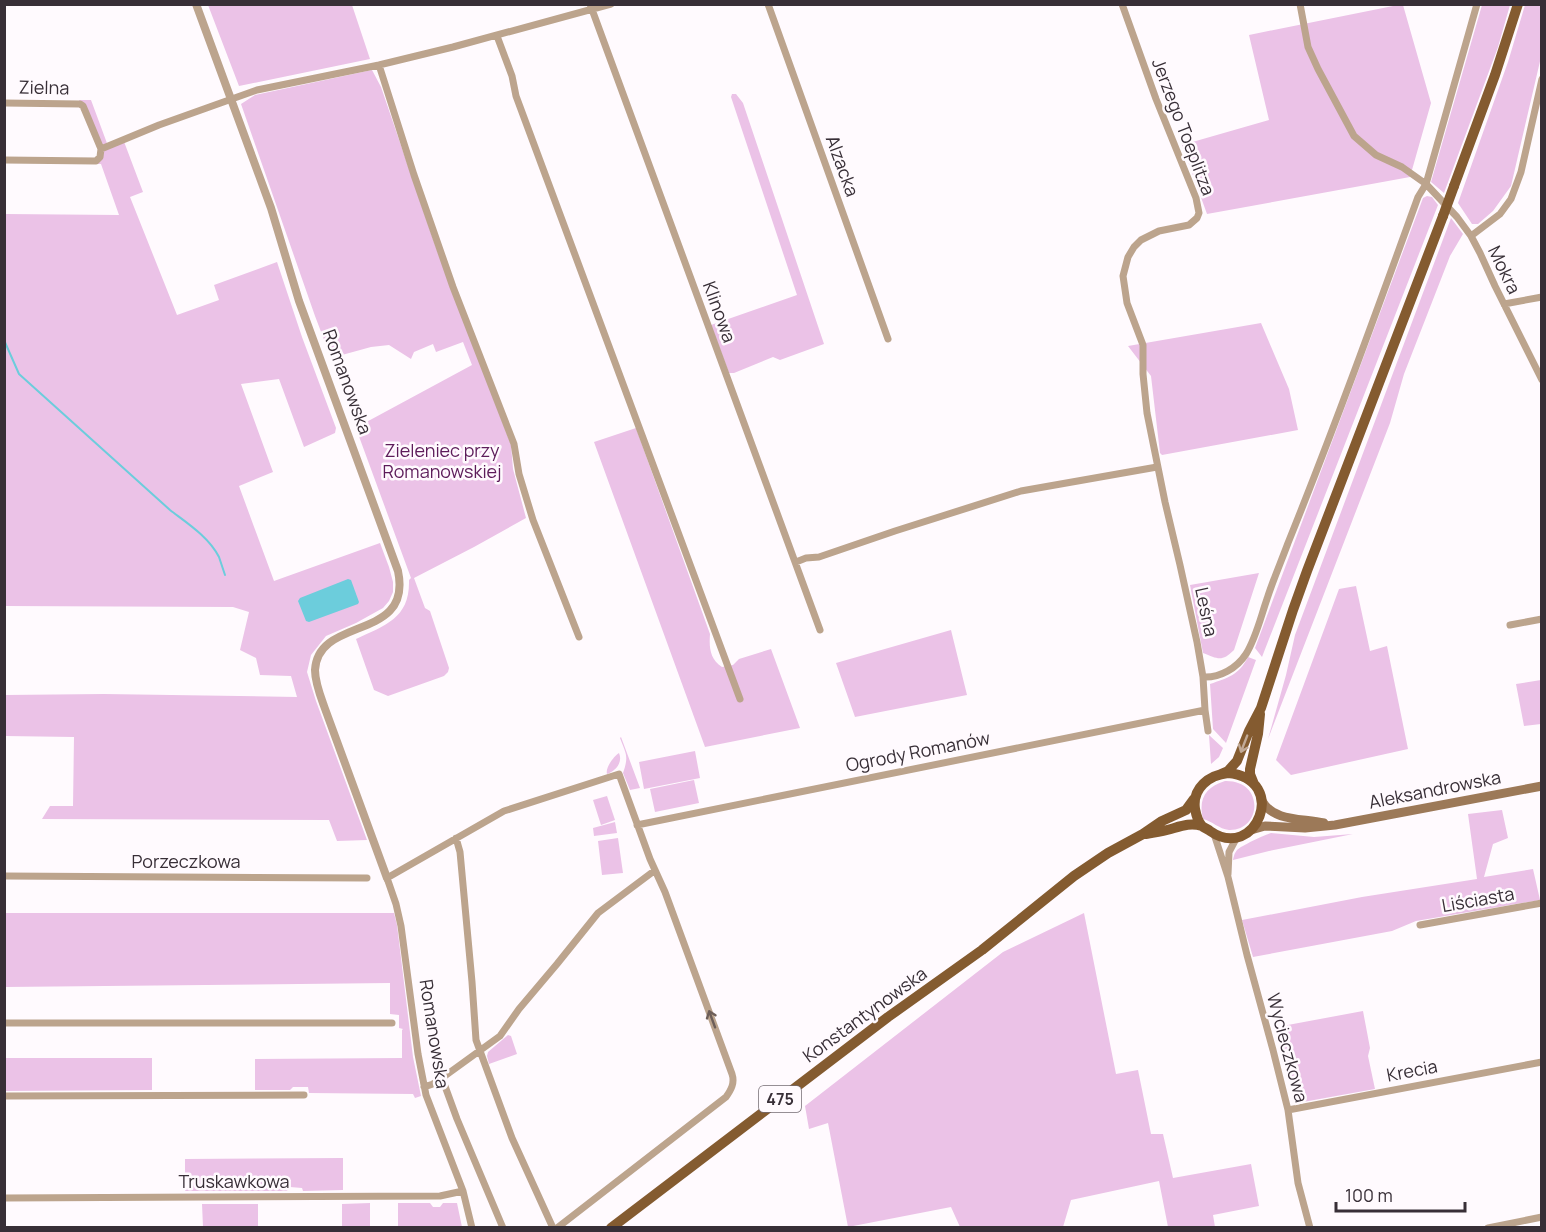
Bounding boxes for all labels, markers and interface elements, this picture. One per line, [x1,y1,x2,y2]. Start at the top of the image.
street label: Jerzego Toeplitza [1147,55,1221,199]
street label: Zielna [18,75,70,99]
street label: Alzacka [821,132,865,200]
street label: Mokra [1483,241,1527,298]
street label: Klinowa [698,278,742,346]
street label: Romanowska [318,326,378,437]
park label: Zieleniec przy Romanowskiej [382,438,502,483]
street label: Leśna [1190,585,1224,639]
street label: Ogrody Romanów [844,725,992,777]
one-way arrow [1238,734,1249,753]
street label: Aleksandrowska [1367,764,1503,814]
street label: Porzeczkowa [131,849,241,873]
street label: Liściasta [1440,881,1516,917]
street label: Konstantynowska [798,961,931,1067]
street label: Romanowska [415,978,455,1090]
street label: Wycieczkowa [1262,990,1314,1105]
one-way arrow [705,1010,716,1028]
street label: Krecia [1384,1053,1439,1087]
road number: 475 [759,1086,801,1112]
street label: Truskawkowa [178,1169,290,1193]
scale bar [1336,1175,1465,1213]
text: 100 m [1345,1183,1393,1207]

